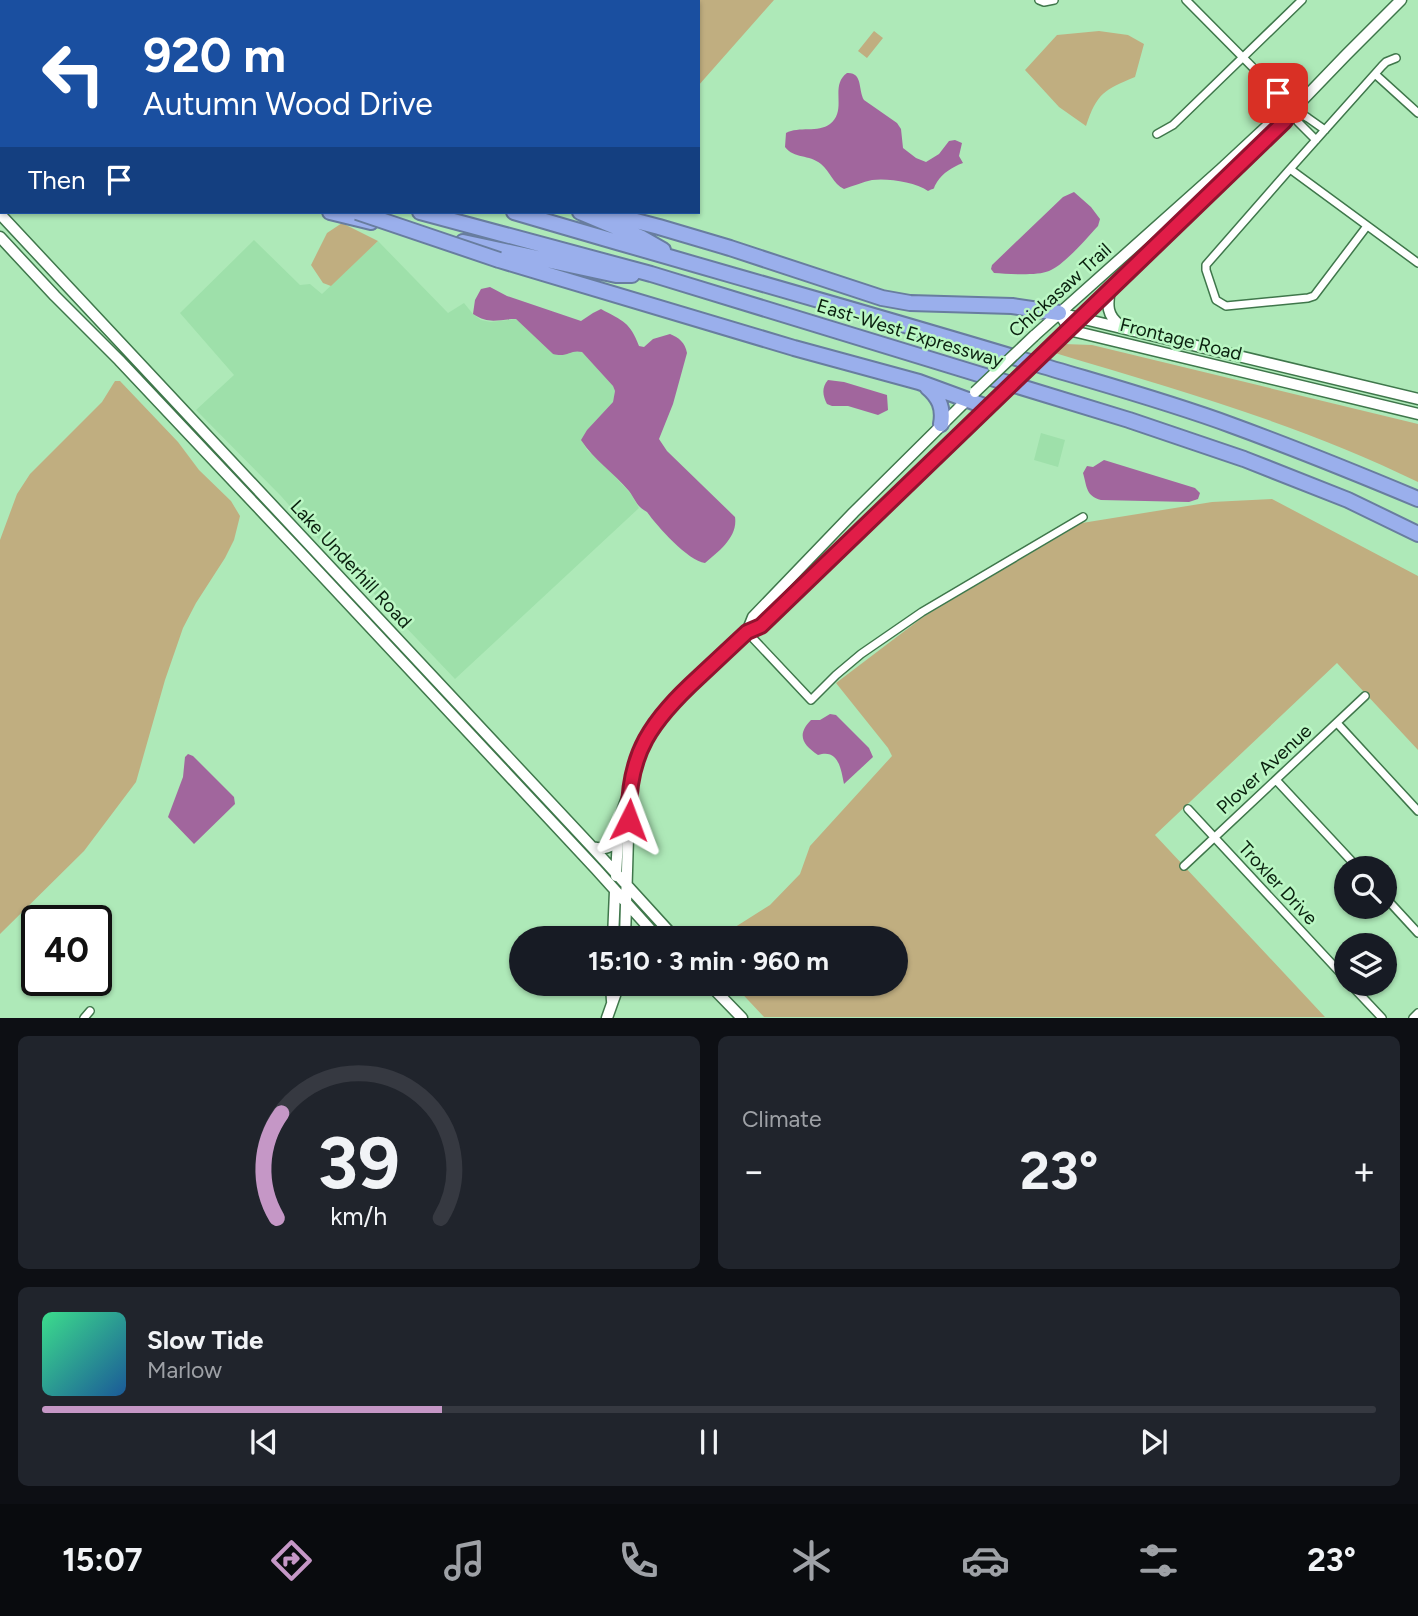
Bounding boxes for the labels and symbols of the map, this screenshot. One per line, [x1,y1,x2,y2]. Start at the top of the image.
pin [1248,63,1308,123]
street label: Chickasaw Trail [1004,238,1116,342]
street label: East-West Expressway [814,294,1006,372]
street label: Frontage Road [1118,313,1244,365]
street label: Lake Underhill Road [285,495,417,633]
street label: Plover Avenue [1212,719,1316,819]
position arrow [592,783,666,857]
street label: Troxler Drive [1234,837,1322,929]
speed limit sign: 40 [21,905,112,996]

